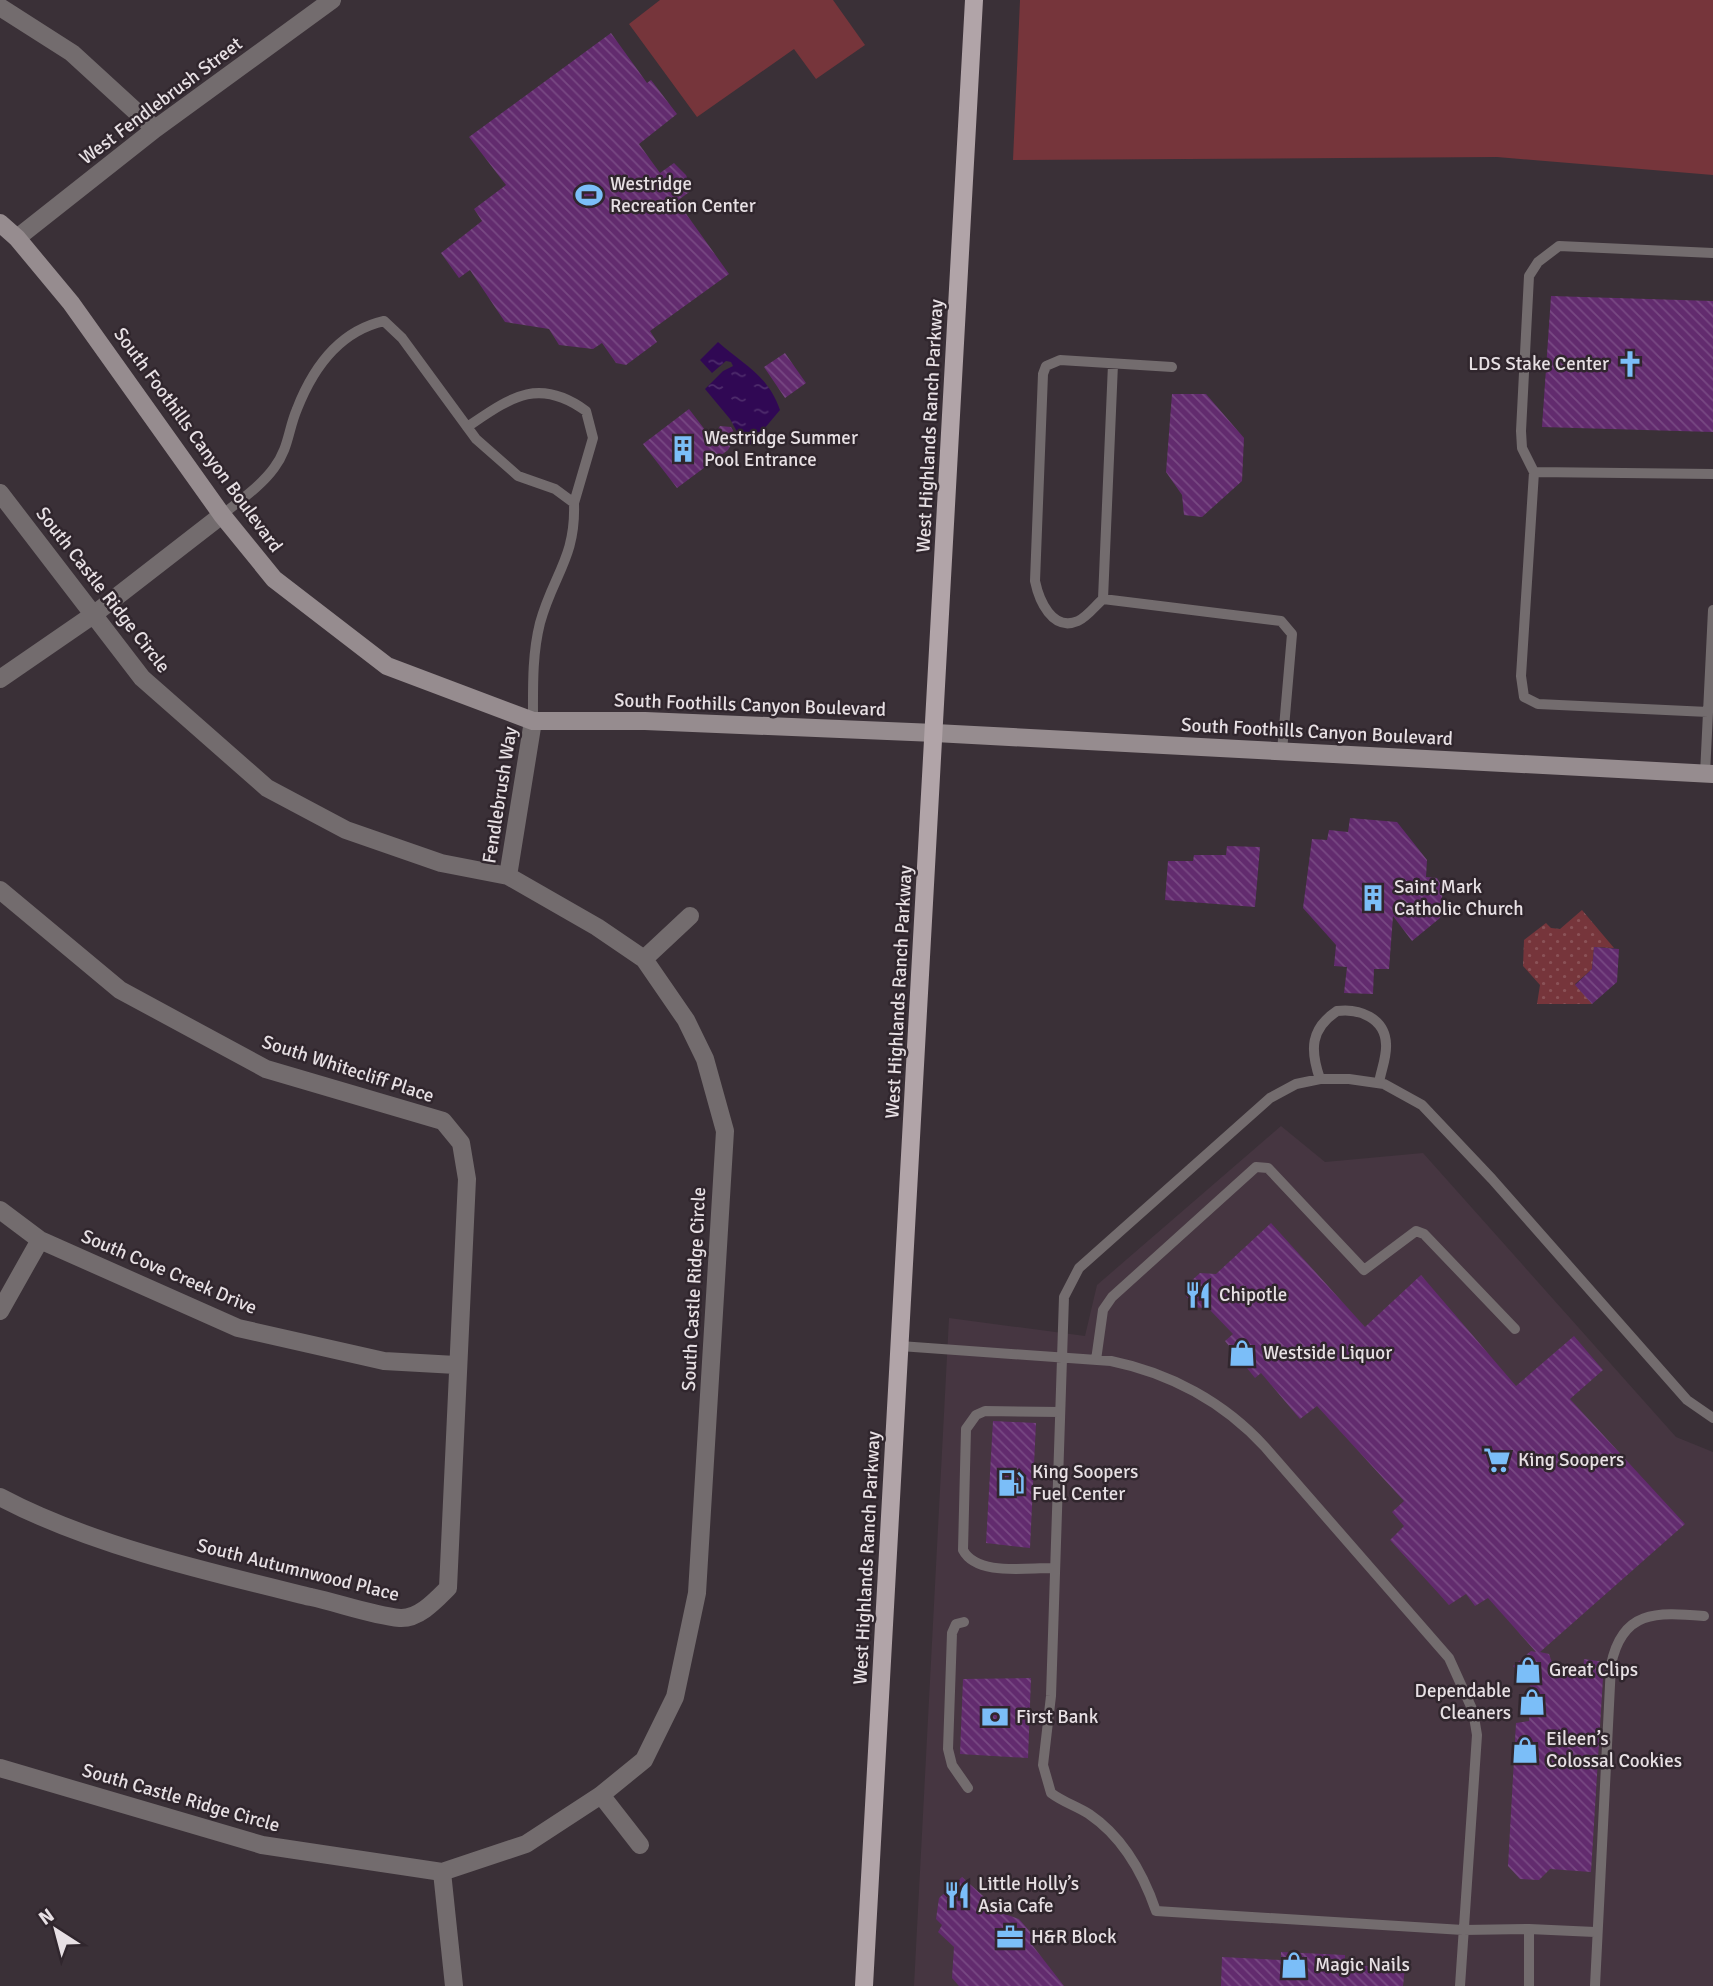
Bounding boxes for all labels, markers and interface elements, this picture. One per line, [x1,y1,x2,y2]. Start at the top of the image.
street label: West Fendlebrush Street [75,32,248,170]
place label: Westridge Recreation Center [610,172,756,218]
sports icon: Westridge Recreation Center [574,180,604,210]
street label: West Highlands Ranch Parkway [911,299,949,553]
street label: South Foothills Canyon Boulevard [108,323,288,557]
church icon: LDS Stake Center [1615,349,1645,379]
place label: LDS Stake Center [1468,352,1609,376]
place label: Westridge Summer Pool Entrance [704,426,858,472]
building icon: Westridge Summer Pool Entrance [668,434,698,464]
street label: South Castle Ridge Circle [31,502,175,678]
street label: South Foothills Canyon Boulevard [614,688,886,722]
street label: South Foothills Canyon Boulevard [1180,713,1454,751]
street label: Fendlebrush Way [477,725,523,865]
street label: West Highlands Ranch Parkway [880,865,918,1119]
place label: Saint Mark Catholic Church [1394,875,1524,921]
building icon: Saint Mark Catholic Church [1358,883,1388,913]
street label: South Whitecliff Place [259,1030,437,1108]
street label: South Castle Ridge Circle [677,1186,711,1392]
street label: South Cove Creek Drive [78,1224,260,1320]
restaurant icon: Chipotle [1183,1280,1213,1310]
place label: Chipotle [1219,1283,1287,1307]
shop icon: Westside Liquor [1227,1338,1257,1368]
place label: Westside Liquor [1263,1341,1392,1365]
street label: West Highlands Ranch Parkway [848,1431,886,1685]
supermarket icon: King Soopers [1482,1445,1512,1475]
place label: King Soopers [1518,1448,1624,1472]
place label: King Soopers Fuel Center [1032,1460,1138,1506]
fuel station icon: King Soopers Fuel Center [996,1468,1026,1498]
street label: South Autumnwood Place [194,1533,402,1607]
shop icon: Great Clips [1513,1655,1543,1685]
place label: Great Clips [1549,1658,1638,1682]
place label: Dependable Cleaners [1415,1679,1511,1725]
shop icon: Dependable Cleaners [1517,1687,1547,1717]
bank icon: First Bank [980,1702,1010,1732]
place label: First Bank [1016,1705,1099,1729]
place label: Eileen’s Colossal Cookies [1546,1727,1682,1773]
shop icon: Eileen’s Colossal Cookies [1510,1735,1540,1765]
street label: South Castle Ridge Circle [79,1758,283,1838]
place label: Little Holly’s Asia Cafe [978,1872,1079,1918]
restaurant icon: Little Holly’s Asia Cafe [942,1880,972,1910]
north arrow [21,1895,91,1965]
text: N [34,1903,59,1931]
office icon: H&R Block [995,1922,1025,1952]
place label: H&R Block [1031,1925,1117,1949]
shop icon: Magic Nails [1279,1950,1309,1980]
place label: Magic Nails [1315,1953,1410,1977]

